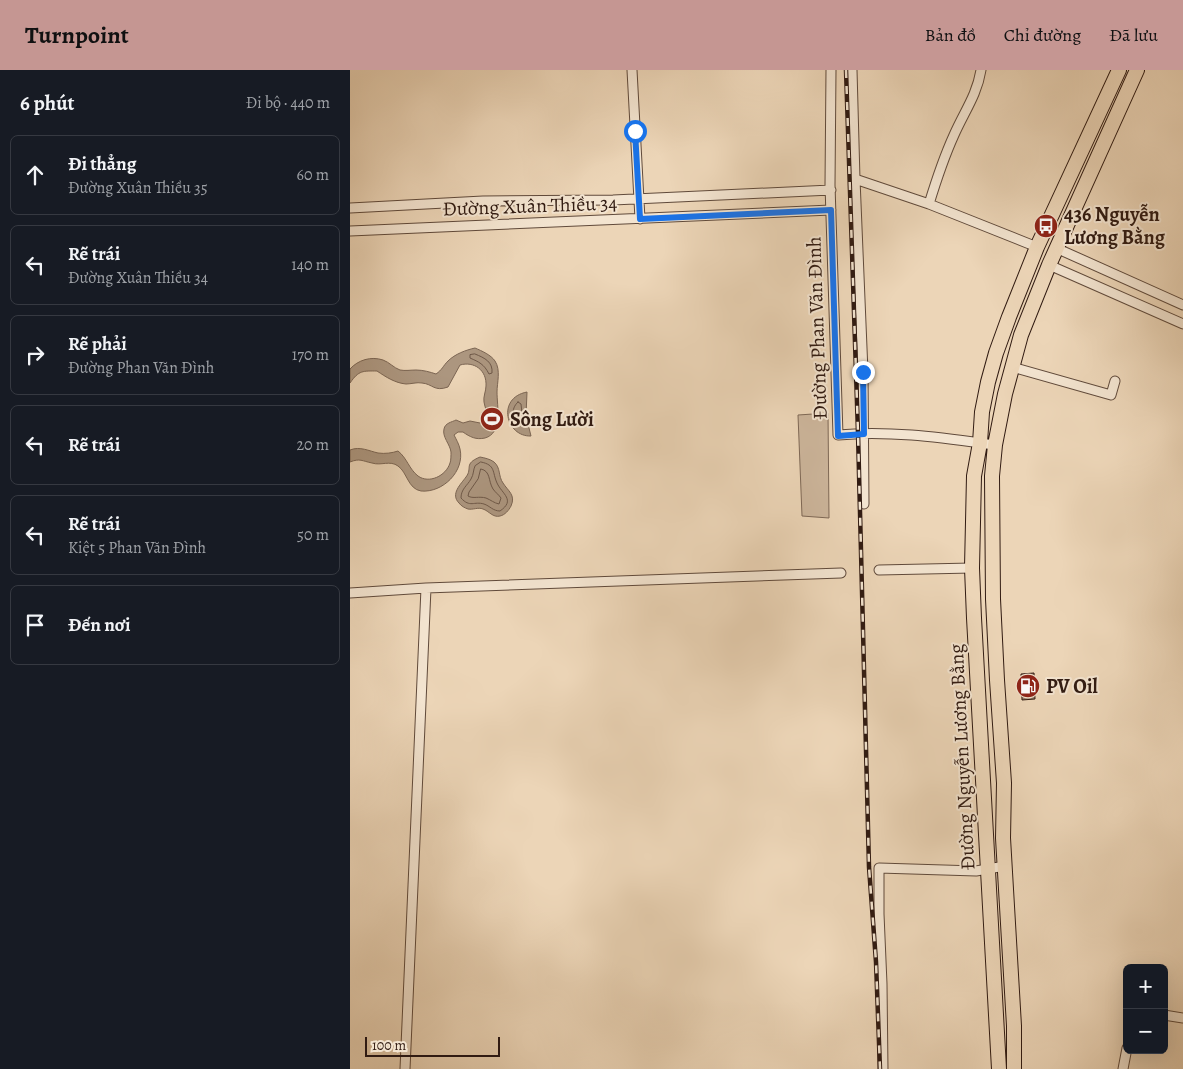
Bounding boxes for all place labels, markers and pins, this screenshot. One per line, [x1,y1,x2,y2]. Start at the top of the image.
place label: 436 Nguyễn Lương Bằng [1064,201,1166,251]
bus stop icon: 436 Nguyễn Lương Bằng [1033,213,1059,239]
sports icon: Sông Lười [479,406,505,432]
place label: Sông Lười [510,406,594,433]
fuel station icon: PV Oil [1015,673,1041,699]
place label: PV Oil [1046,673,1099,700]

